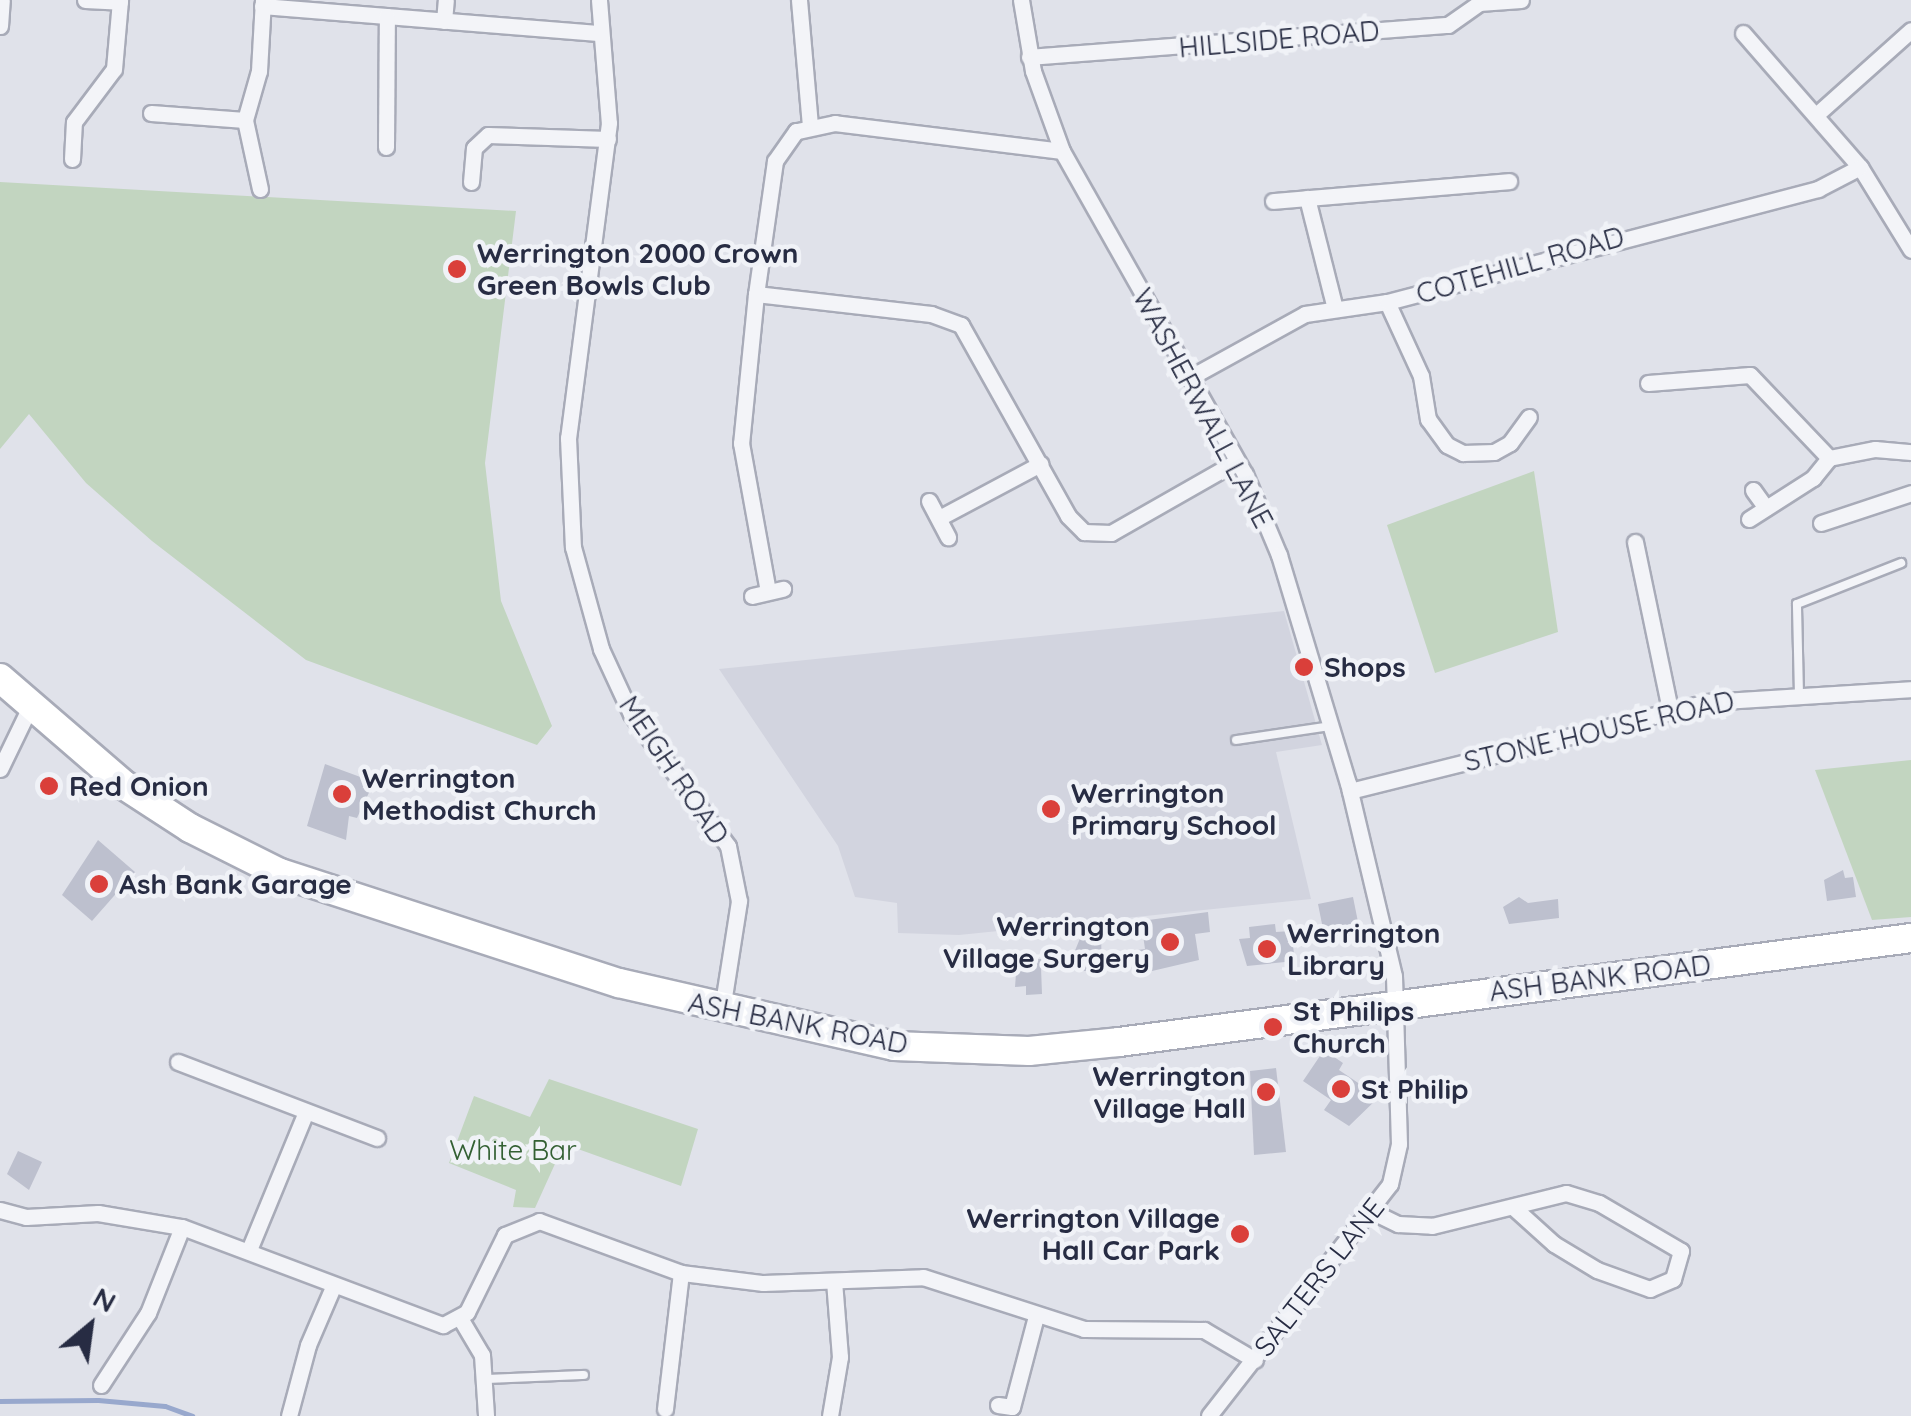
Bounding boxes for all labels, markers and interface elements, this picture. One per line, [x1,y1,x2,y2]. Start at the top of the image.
street label: HILLSIDE ROAD [1177,13,1381,65]
street label: COTEHILL ROAD [1412,219,1628,311]
place label: Werrington 2000 Crown Green Bowls Club [477,236,798,302]
marker: Werrington 2000 Crown Green Bowls Club [446,258,468,280]
street label: WASHERWALL LANE [1126,283,1280,533]
place label: Shops [1324,650,1406,684]
marker: Shops [1293,656,1315,678]
street label: STONE HOUSE ROAD [1461,684,1737,778]
street label: MEIGH ROAD [612,690,736,850]
place label: Werrington Methodist Church [362,761,597,827]
place label: Red Onion [69,769,209,803]
marker: Red Onion [38,775,60,797]
place label: Werrington Primary School [1071,776,1277,842]
marker: Werrington Methodist Church [331,783,353,805]
marker: Werrington Primary School [1040,798,1062,820]
place label: Ash Bank Garage [119,867,352,901]
marker: Ash Bank Garage [88,873,110,895]
place label: Werrington Village Surgery [943,909,1150,975]
place label: Werrington Library [1287,916,1440,982]
marker: Werrington Village Surgery [1159,931,1181,953]
marker: Werrington Library [1256,938,1278,960]
street label: ASH BANK ROAD [1487,948,1713,1008]
street label: ASH BANK ROAD [685,985,911,1061]
place label: St Philips Church [1293,994,1414,1060]
marker: St Philips Church [1262,1016,1284,1038]
place label: Werrington Village Hall [1093,1059,1246,1125]
place label: St Philip [1361,1072,1469,1106]
marker: St Philip [1330,1078,1352,1100]
marker: Werrington Village Hall [1255,1081,1277,1103]
park label: White Bar [449,1133,577,1167]
street label: SALTERS LANE [1247,1191,1391,1363]
place label: Werrington Village Hall Car Park [967,1201,1220,1267]
marker: Werrington Village Hall Car Park [1229,1223,1251,1245]
north arrow [40,1276,140,1376]
text: N [87,1279,122,1320]

